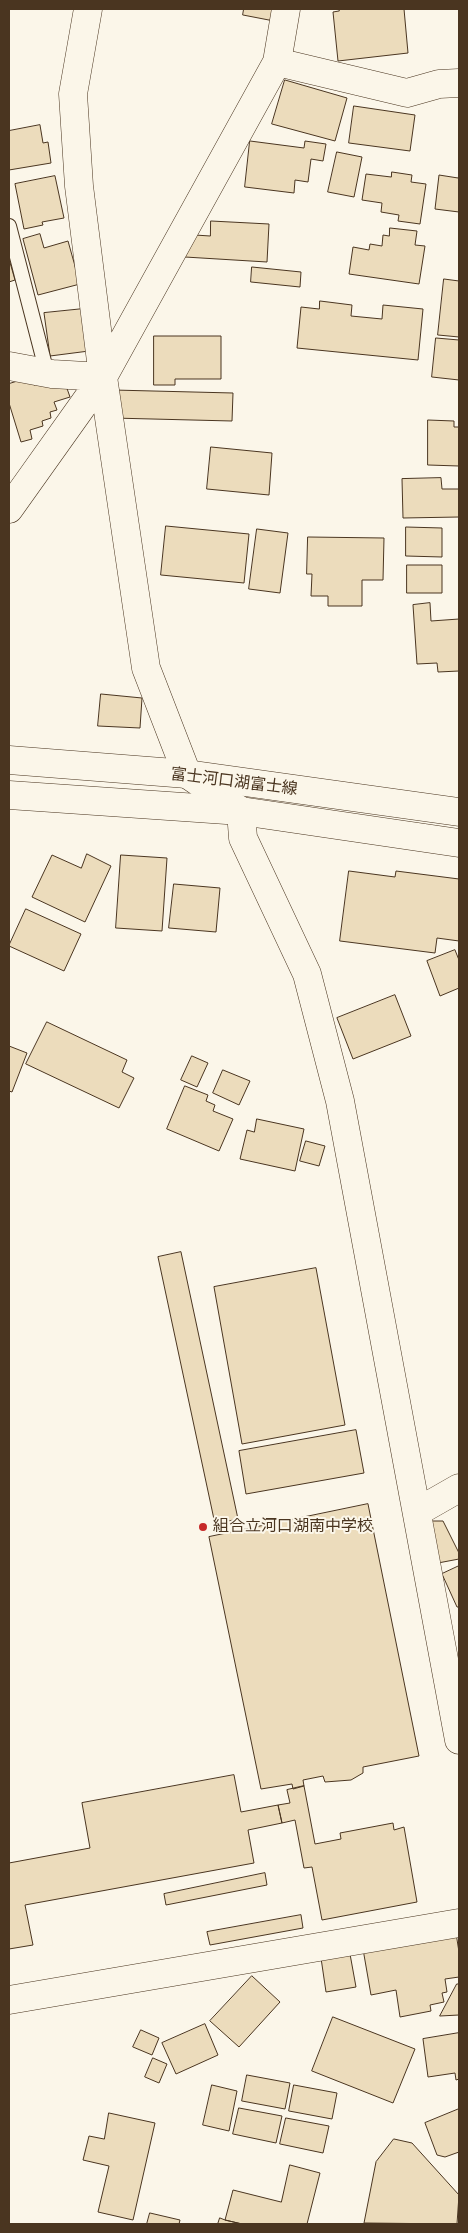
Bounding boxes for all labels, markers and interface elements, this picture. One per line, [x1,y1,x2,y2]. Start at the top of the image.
street label: 富士河口湖富士線 [169,765,299,799]
place label: 組合立河口湖南中学校 [213,1517,373,1537]
marker: 組合立河口湖南中学校 [197,1521,209,1533]

